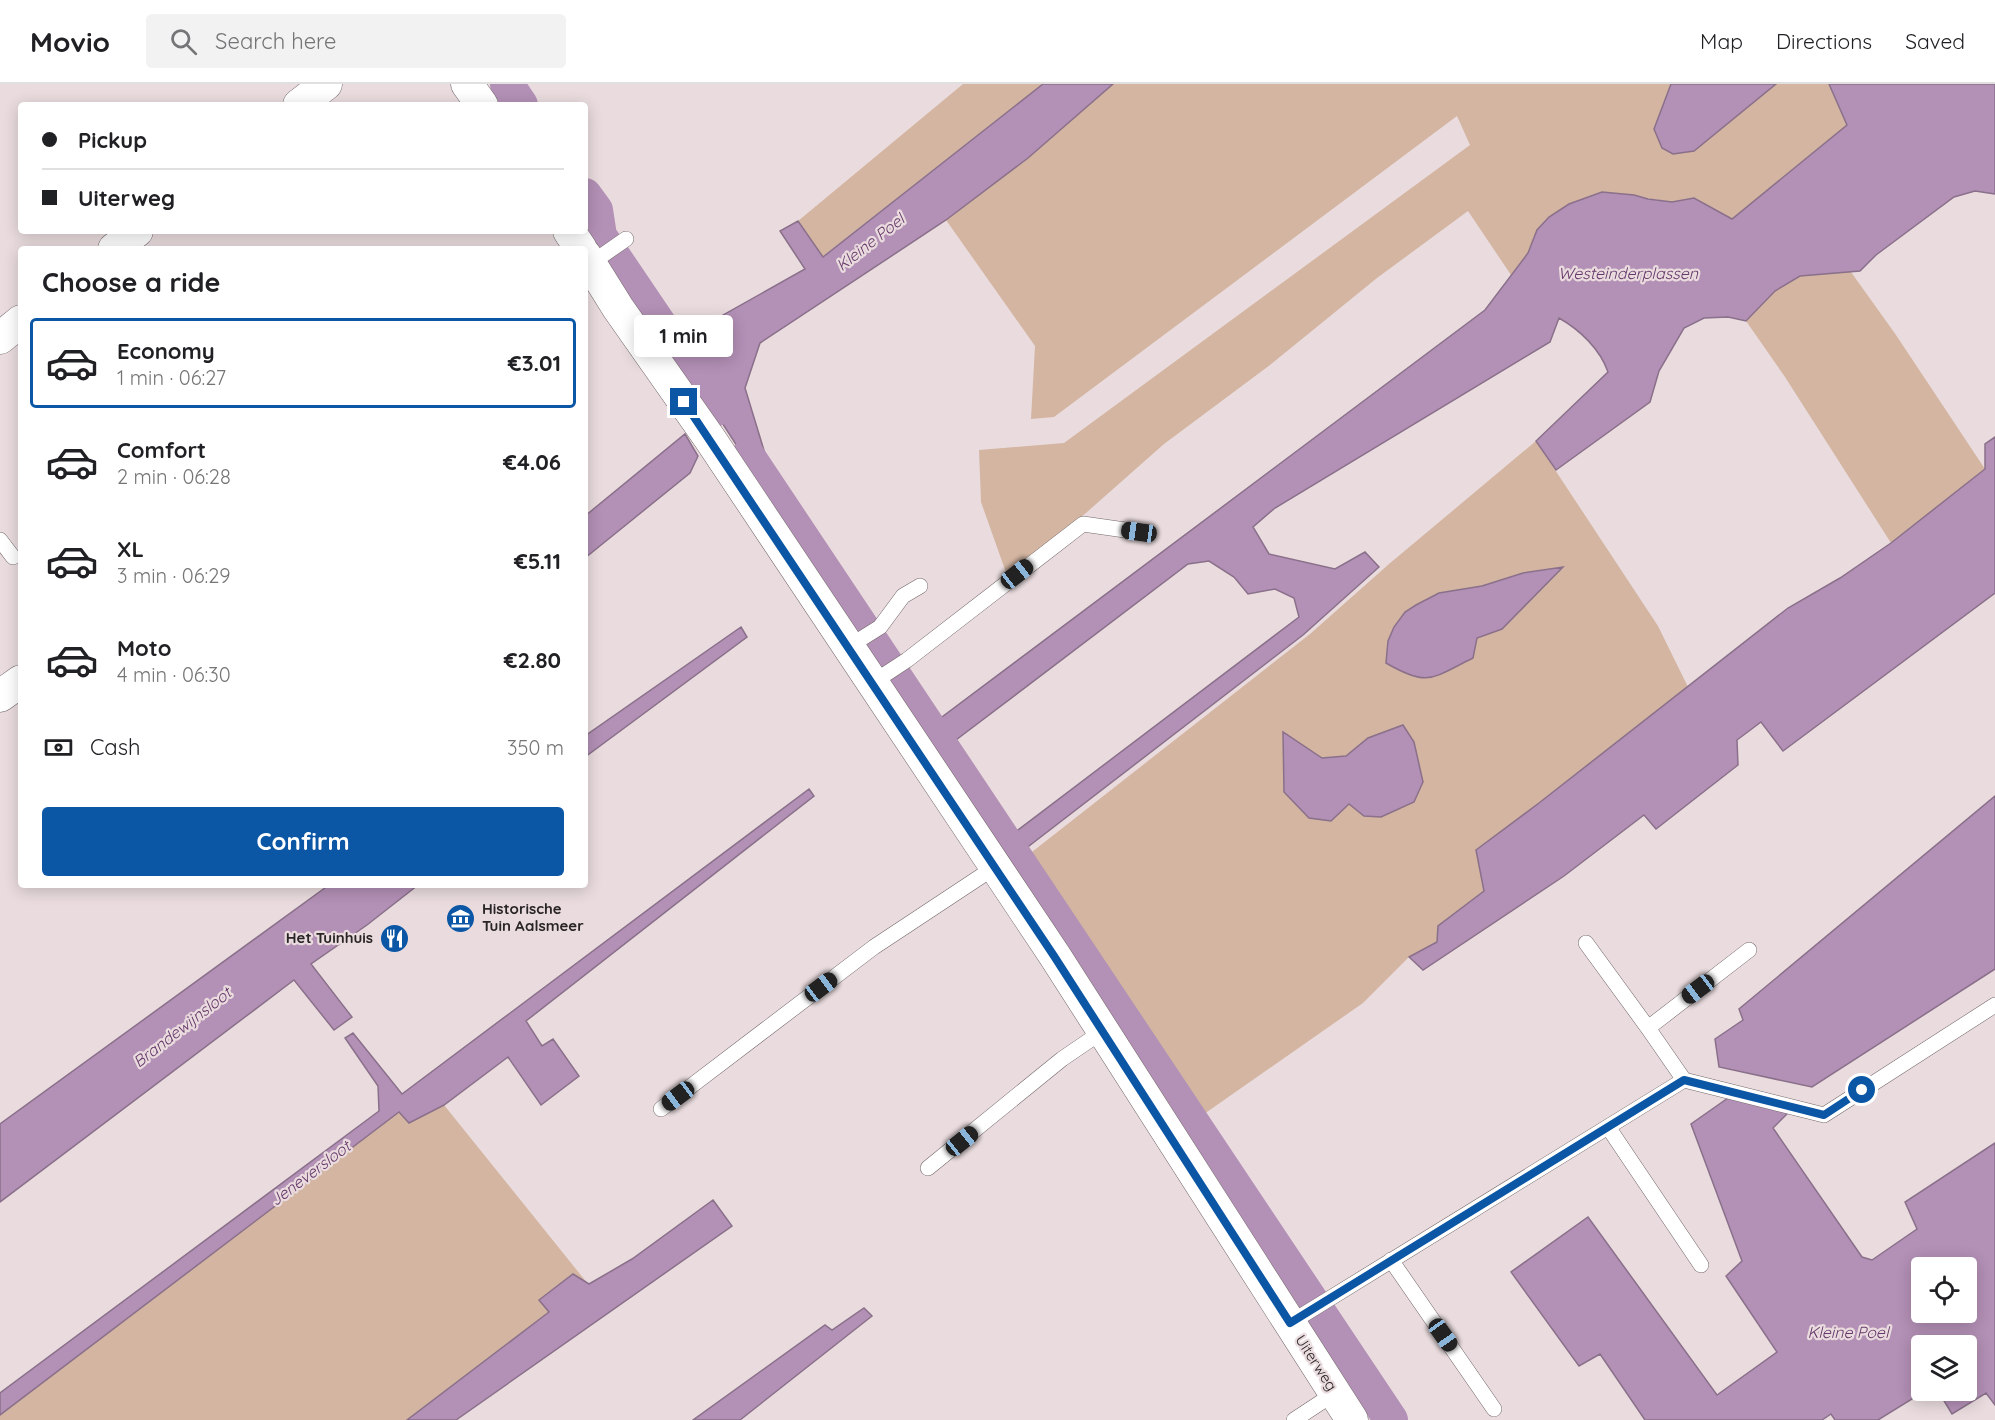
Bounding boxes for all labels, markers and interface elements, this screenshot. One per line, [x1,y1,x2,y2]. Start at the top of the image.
search box [146,14,566,68]
text: Movio [30,24,110,59]
icon: search [167,25,200,58]
text: Search here [215,27,337,55]
text: Map [1700,28,1743,54]
text: Directions [1776,28,1872,54]
text: Saved [1905,28,1965,54]
text: Pickup [78,126,147,154]
text: Uiterweg [78,184,175,212]
water label: Kleine Poel [832,208,910,275]
water label: Westeinderplassen [1558,263,1699,283]
text: Choose a ride [42,265,220,299]
callout: 1 min [634,315,734,357]
text: 1 min [659,323,708,348]
icon: car [45,336,99,390]
text: Economy [117,337,215,365]
text: €3.01 [508,349,561,377]
text: 1 min · 06:27 [117,365,226,390]
route end [670,388,697,415]
icon: car [45,435,99,489]
text: Comfort [117,436,206,464]
text: €4.06 [503,448,561,476]
text: 2 min · 06:28 [117,464,231,489]
car [1120,521,1158,543]
icon: car [45,534,99,588]
text: XL [117,535,144,563]
text: €5.11 [514,547,561,575]
car [997,556,1037,592]
text: 3 min · 06:29 [117,563,230,588]
icon: car [45,633,99,687]
text: Moto [117,634,171,662]
text: €2.80 [504,646,561,674]
text: 4 min · 06:30 [117,662,231,687]
icon: cash [42,731,75,764]
text: Cash [90,733,141,761]
text: 350 m [507,735,564,760]
button: Confirm [42,807,564,876]
place label: Historische Tuin Aalsmeer [482,899,584,935]
museum icon: Historische Tuin Aalsmeer [445,902,477,934]
restaurant icon: Het Tuinhuis [378,922,410,954]
place label: Het Tuinhuis [286,928,373,947]
car [801,969,841,1005]
car [1678,971,1718,1007]
water label: Brandewijnsloot [129,982,236,1071]
route start [1848,1076,1875,1103]
car [658,1078,698,1114]
car [942,1123,982,1159]
water label: Jeneversloot [266,1135,356,1210]
map controls [1911,1257,1977,1401]
button: locate [1911,1257,1977,1323]
car [1425,1315,1461,1355]
water label: Kleine Poel [1807,1322,1891,1342]
street label: Uiterweg [1291,1331,1342,1394]
button: layers [1911,1335,1977,1401]

